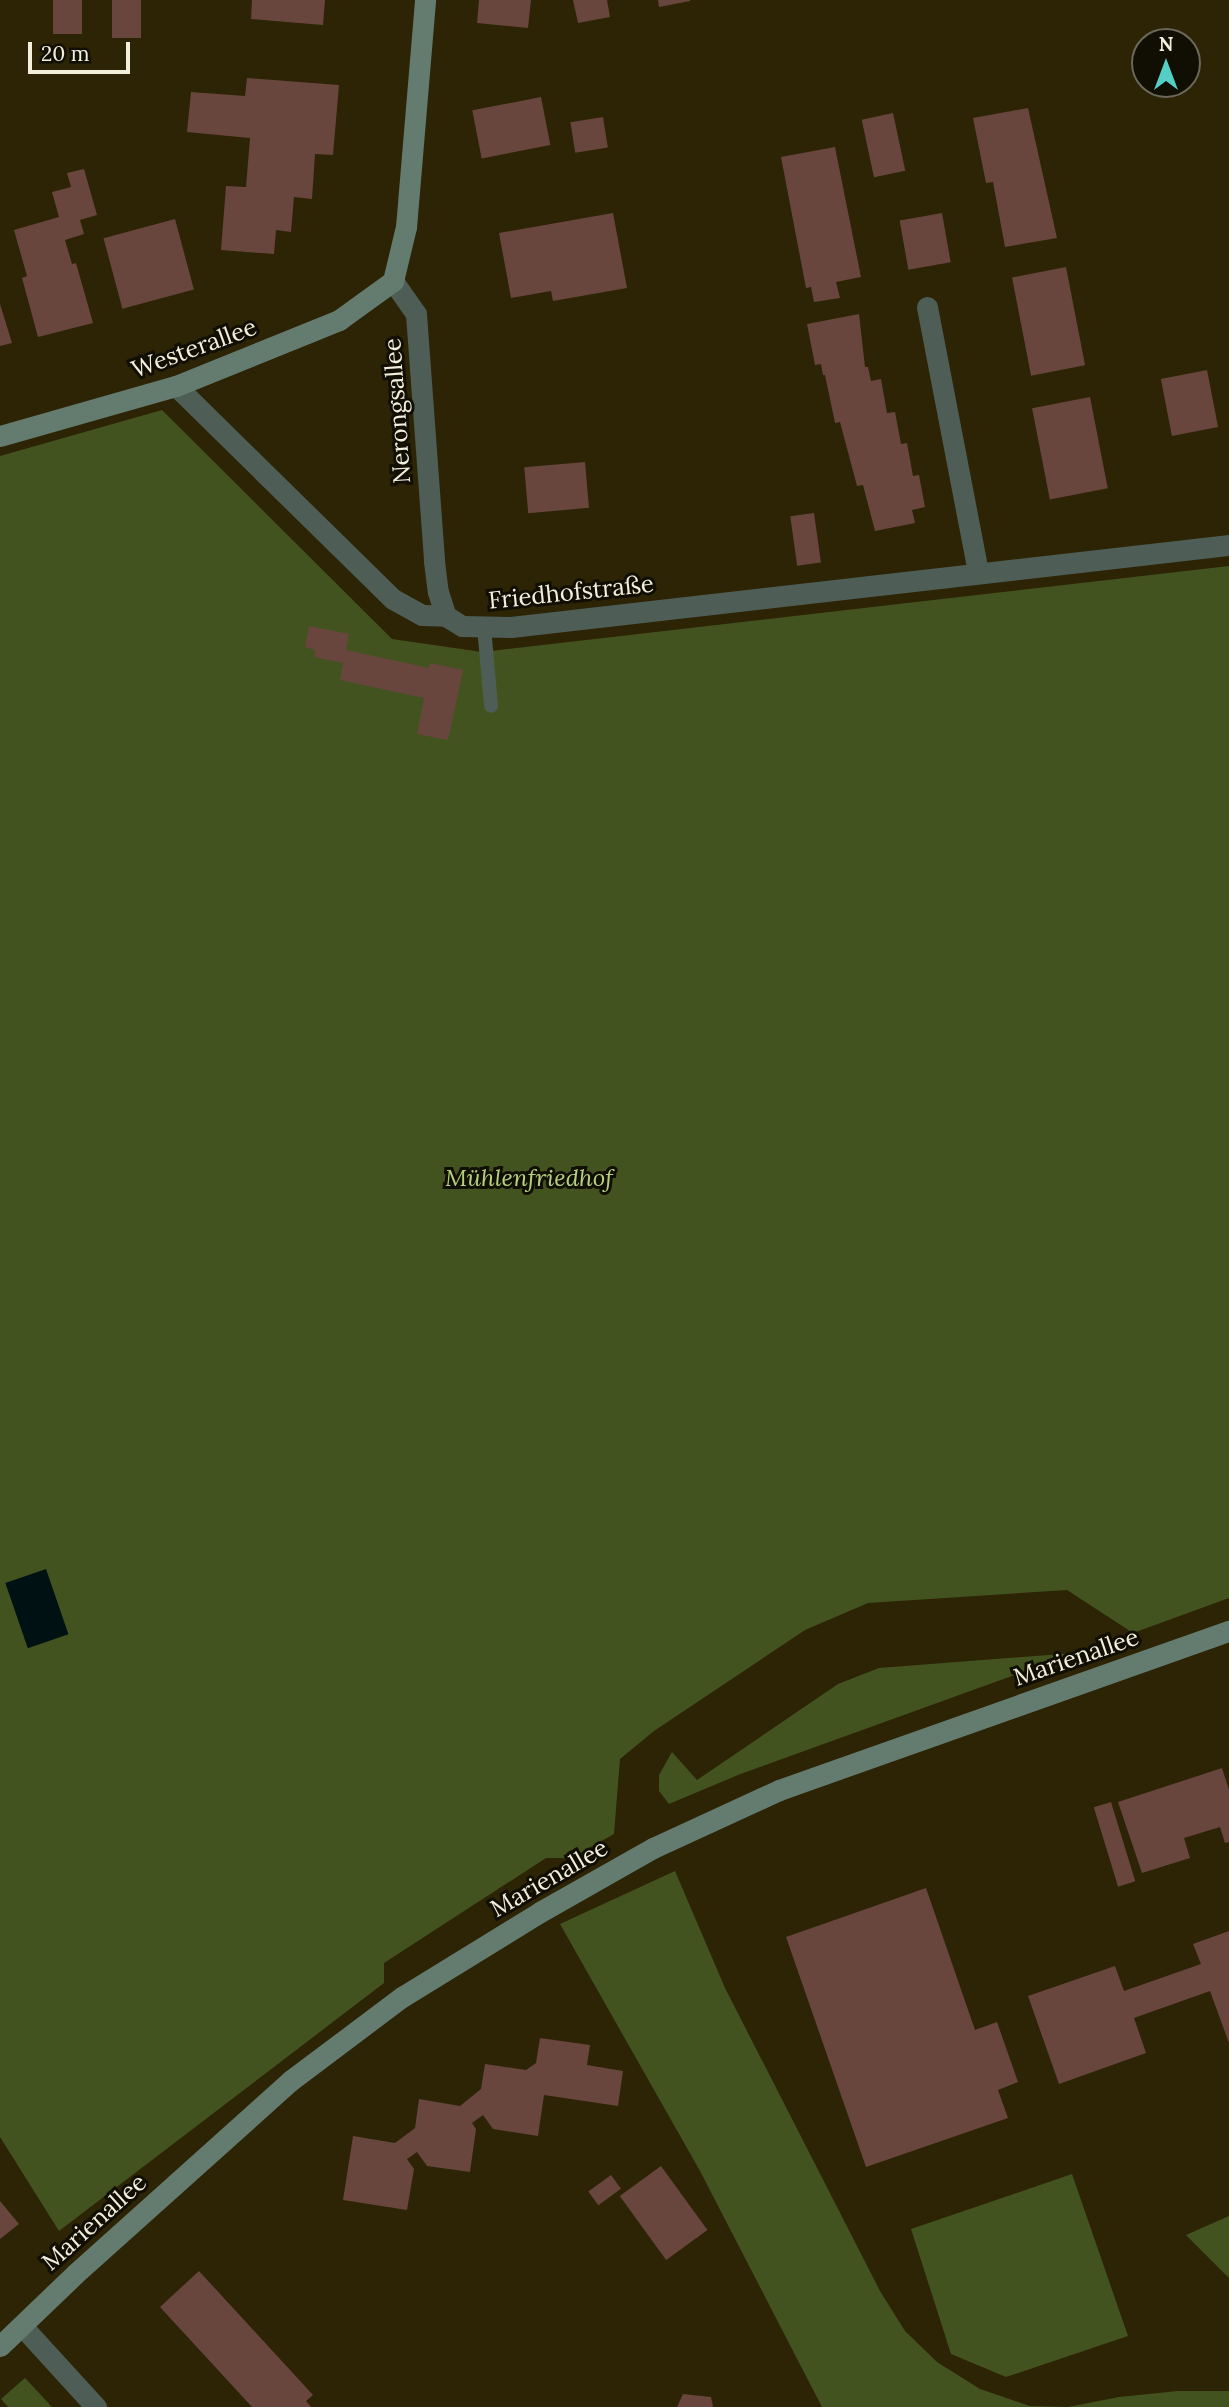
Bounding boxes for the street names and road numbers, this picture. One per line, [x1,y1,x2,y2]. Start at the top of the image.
street label: Westerallee [128,312,260,384]
street label: Nerongsallee [378,337,416,485]
street label: Friedhofstraße [487,569,655,615]
street label: Marienallee [1010,1622,1142,1692]
street label: Marienallee [485,1833,613,1923]
street label: Marienallee [36,2168,152,2276]

